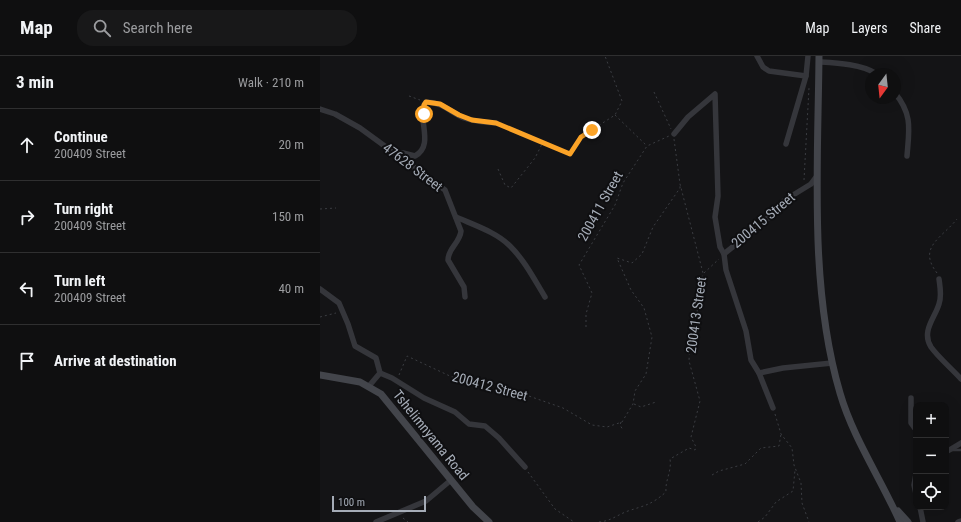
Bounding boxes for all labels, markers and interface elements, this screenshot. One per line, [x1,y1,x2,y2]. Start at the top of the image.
search box [77,10,357,46]
text: Map [20,16,53,39]
icon: search [91,17,113,39]
text: Search here [123,19,193,37]
text: Map [805,20,829,36]
text: Layers [851,20,888,36]
text: Share [910,20,941,36]
north arrow [865,68,901,104]
text: 3 min [16,72,54,92]
text: Walk · 210 m [238,75,304,90]
route start [415,105,433,123]
route end [583,121,601,139]
text: Continue [54,128,108,146]
icon: ahead [16,134,38,156]
text: 20 m [278,137,304,152]
street label: 47628 Street [380,139,446,195]
text: 200409 Street [54,146,126,161]
street label: 200411 Street [574,168,626,244]
street label: 200415 Street [728,189,798,251]
text: Turn right [54,200,113,218]
icon: right [16,206,38,228]
text: 150 m [272,209,304,224]
text: 200409 Street [54,218,126,233]
text: Turn left [54,272,105,290]
street label: 200413 Street [683,276,709,354]
icon: left [16,278,38,300]
text: 40 m [278,281,304,296]
text: 200409 Street [54,290,126,305]
icon: arrive [16,350,38,372]
text: Arrive at destination [54,352,177,370]
street label: 200412 Street [450,368,530,404]
street label: Tshelimnyama Road [390,387,472,483]
map controls [913,402,949,510]
button: + [913,402,949,438]
button: − [913,438,949,474]
button: locate [913,474,949,510]
scale bar [332,494,426,513]
text: 100 m [338,496,365,509]

